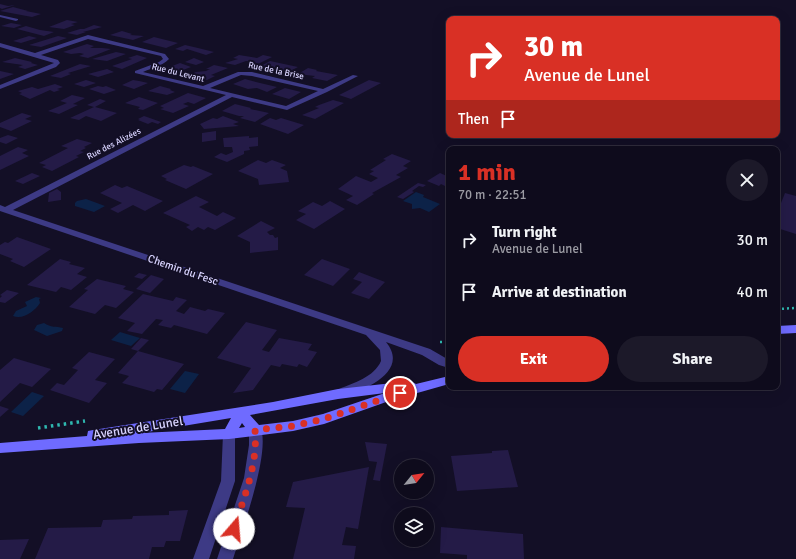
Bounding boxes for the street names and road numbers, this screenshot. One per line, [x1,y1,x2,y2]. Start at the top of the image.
street label: Rue de la Brise [247,60,305,82]
street label: Rue du Levant [151,61,205,85]
street label: Rue des Alizées [85,126,143,162]
street label: Chemin du Fesc [146,252,220,288]
street label: Avenue de Lunel [92,413,184,443]

